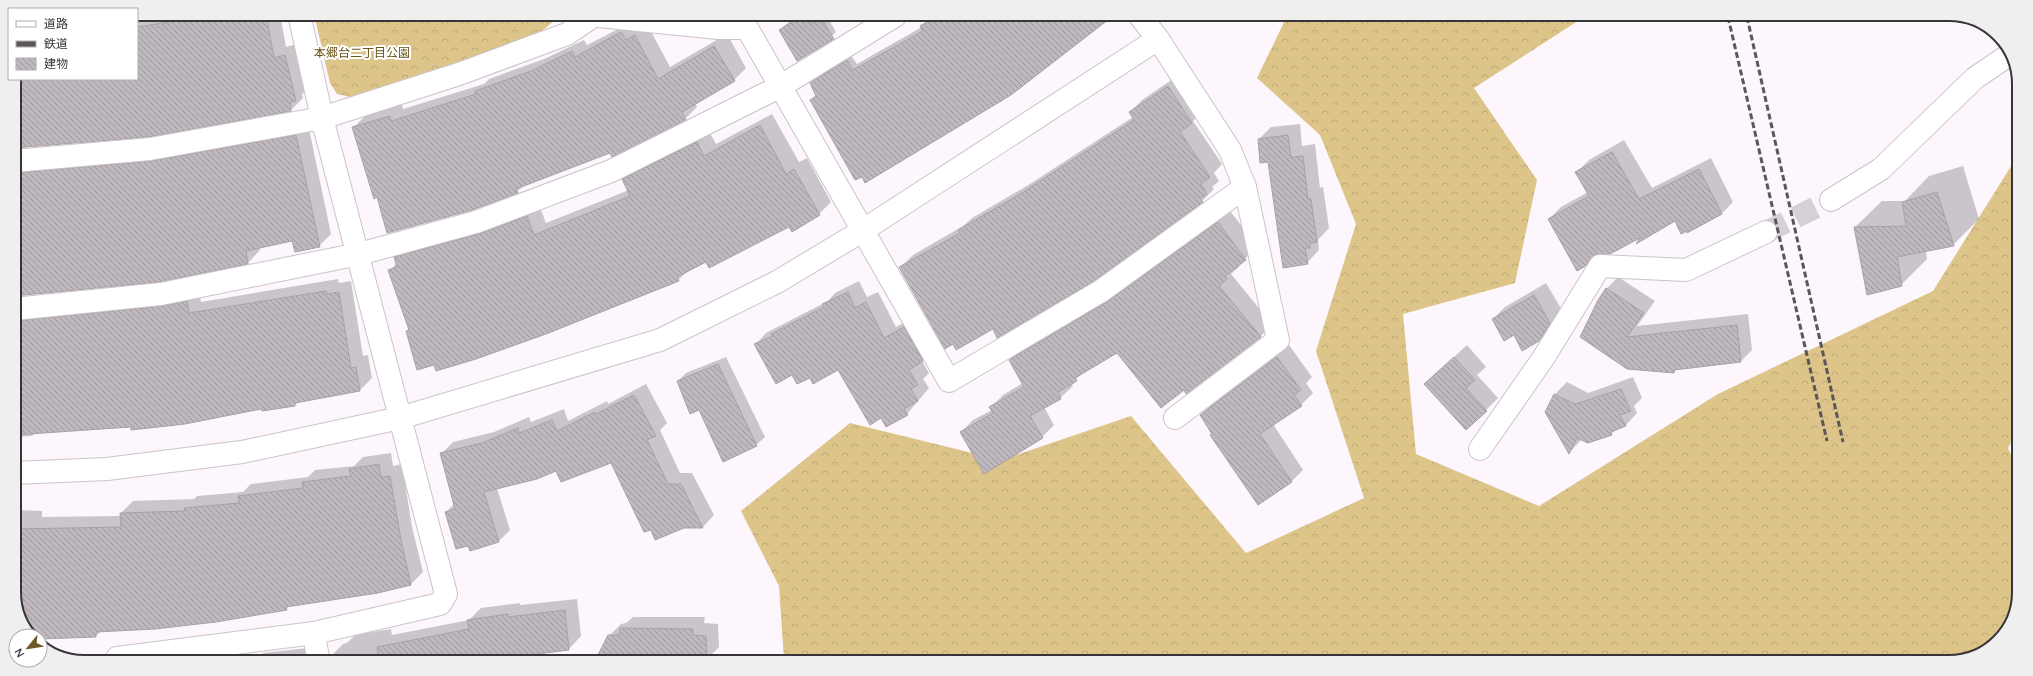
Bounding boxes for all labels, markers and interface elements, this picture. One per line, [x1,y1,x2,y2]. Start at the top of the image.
legend [8,8,138,80]
text: 道路 [44,16,68,31]
text: 鉄道 [44,36,68,51]
park label: 本郷台二丁目公園 [314,45,410,60]
text: 建物 [44,56,68,71]
north arrow [8,628,48,668]
text: N [11,646,27,660]

